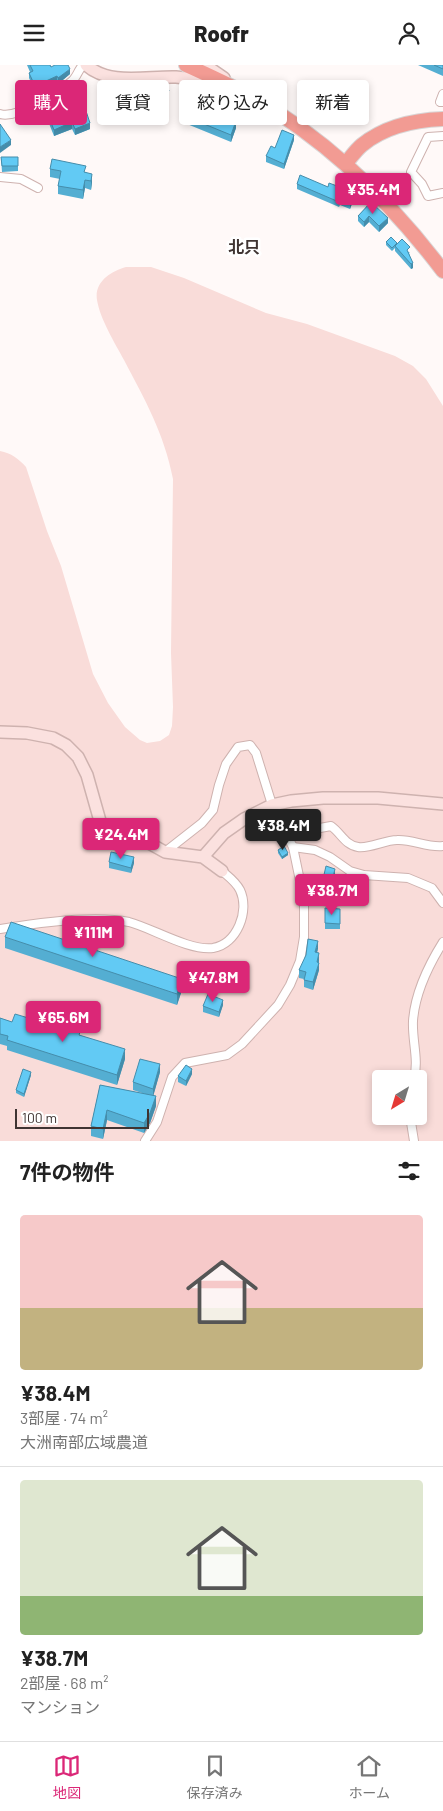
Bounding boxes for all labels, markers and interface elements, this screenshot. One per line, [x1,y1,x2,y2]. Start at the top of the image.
icon: menu [20,19,48,47]
icon: person [395,19,423,47]
text: Roofr [194,20,249,46]
chip: 購入 [15,80,87,125]
chip: 賃貸 [97,80,169,125]
chip: 絞り込み [179,80,287,125]
chip: 新着 [297,80,369,125]
pin: ¥35.4M [332,173,414,215]
text: ¥35.4M [346,179,400,198]
district label: 北只 [228,237,260,256]
pin: ¥38.4M [242,809,324,851]
text: ¥38.4M [256,815,310,834]
pin: ¥24.4M [80,817,162,860]
text: ¥24.4M [93,824,149,843]
pin: ¥38.7M [291,873,373,916]
text: ¥38.7M [306,880,358,899]
pin: ¥111M [58,915,128,958]
text: ¥111M [73,922,113,941]
pin: ¥47.8M [172,961,254,1003]
text: ¥47.8M [188,967,238,986]
pin: ¥65.6M [22,1001,104,1043]
text: ¥65.6M [37,1007,89,1026]
north arrow [372,1070,428,1125]
map controls [372,1070,427,1125]
scale bar [15,1106,149,1129]
text: 100 m [22,1109,57,1126]
icon: filters [395,1157,423,1185]
text: 7件の物件 [20,1159,114,1184]
icon: home [177,1247,267,1337]
text: ¥38.4M [20,1380,91,1405]
text: 3部屋 · 74 m² [20,1408,108,1427]
text: 大洲南部広域農道 [20,1432,148,1451]
icon: home [177,1513,267,1603]
text: ¥38.7M [20,1645,88,1670]
text: 2部屋 · 68 m² [20,1673,109,1692]
text: マンション [20,1697,100,1716]
tab: 地図 [53,1752,81,1802]
tab: 保存済み [187,1752,243,1802]
tab: ホーム [348,1752,390,1802]

